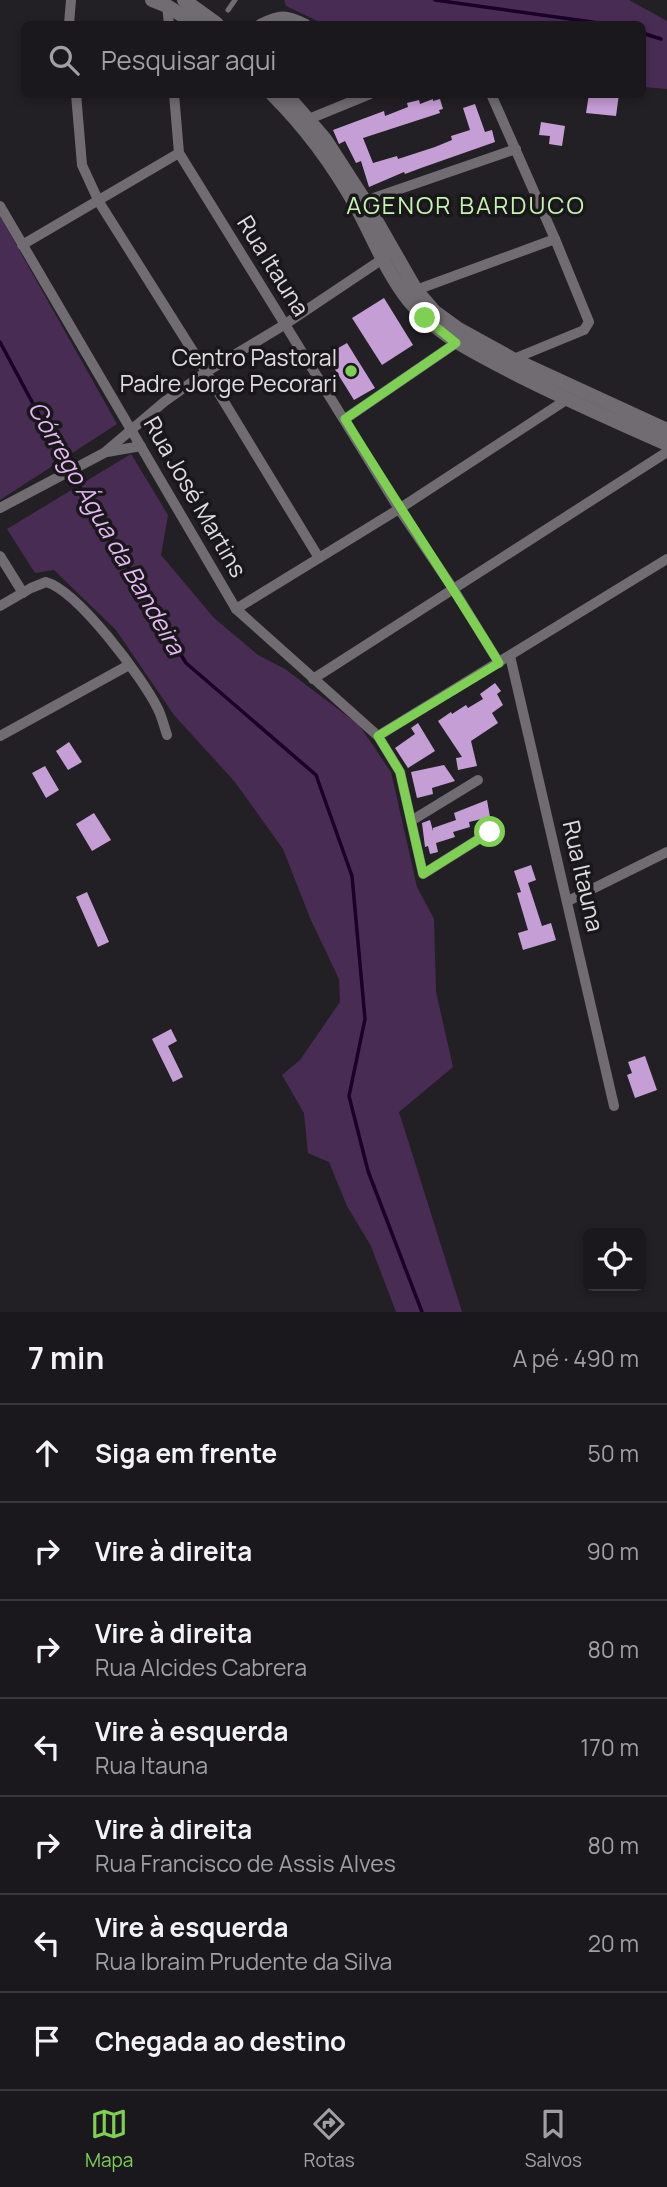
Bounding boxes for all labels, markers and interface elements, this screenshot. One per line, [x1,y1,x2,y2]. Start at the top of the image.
search box [21,21,646,98]
icon: search [45,41,83,79]
text: Pesquisar aqui [101,42,276,78]
district label: AGENOR BARDUCO [346,188,586,221]
street label: Rua Itauna [230,209,317,322]
route end [409,302,440,333]
place label: Centro Pastoral Padre Jorge Pecorari [120,341,337,399]
marker: Centro Pastoral Padre Jorge Pecorari [343,363,359,379]
water label: Córrego Água da Bandeira [21,395,194,661]
street label: Rua José Martins [137,410,255,583]
route start [474,816,505,847]
street label: Rua Itauna [556,817,612,934]
map controls [583,1228,646,1291]
button: locate [583,1228,646,1291]
text: 7 min [28,1337,104,1378]
text: A pé · 490 m [513,1342,639,1374]
icon: ahead [28,1434,66,1472]
text: Siga em frente [95,1435,277,1471]
text: 50 m [588,1437,639,1469]
icon: right [28,1532,66,1570]
text: Vire à direita [95,1533,252,1569]
text: 90 m [587,1535,639,1567]
text: Vire à direita [95,1615,252,1651]
icon: right [28,1630,66,1668]
text: 80 m [588,1633,639,1665]
text: Rua Alcides Cabrera [95,1651,307,1683]
text: Vire à esquerda [95,1713,288,1749]
icon: left [28,1728,66,1766]
text: 170 m [580,1731,639,1763]
text: Rua Itauna [95,1749,208,1781]
text: Vire à direita [95,1811,252,1847]
icon: right [28,1826,66,1864]
text: 80 m [588,1829,639,1861]
text: Rua Francisco de Assis Alves [95,1847,396,1879]
text: Vire à esquerda [95,1909,288,1945]
icon: left [28,1924,66,1962]
text: 20 m [588,1927,639,1959]
text: Rua Ibraim Prudente da Silva [95,1945,392,1977]
icon: arrive [28,2022,66,2060]
text: Chegada ao destino [95,2023,346,2059]
tab: Mapa [85,2105,133,2173]
tab: Rotas [303,2105,355,2173]
tab: Salvos [525,2105,582,2173]

